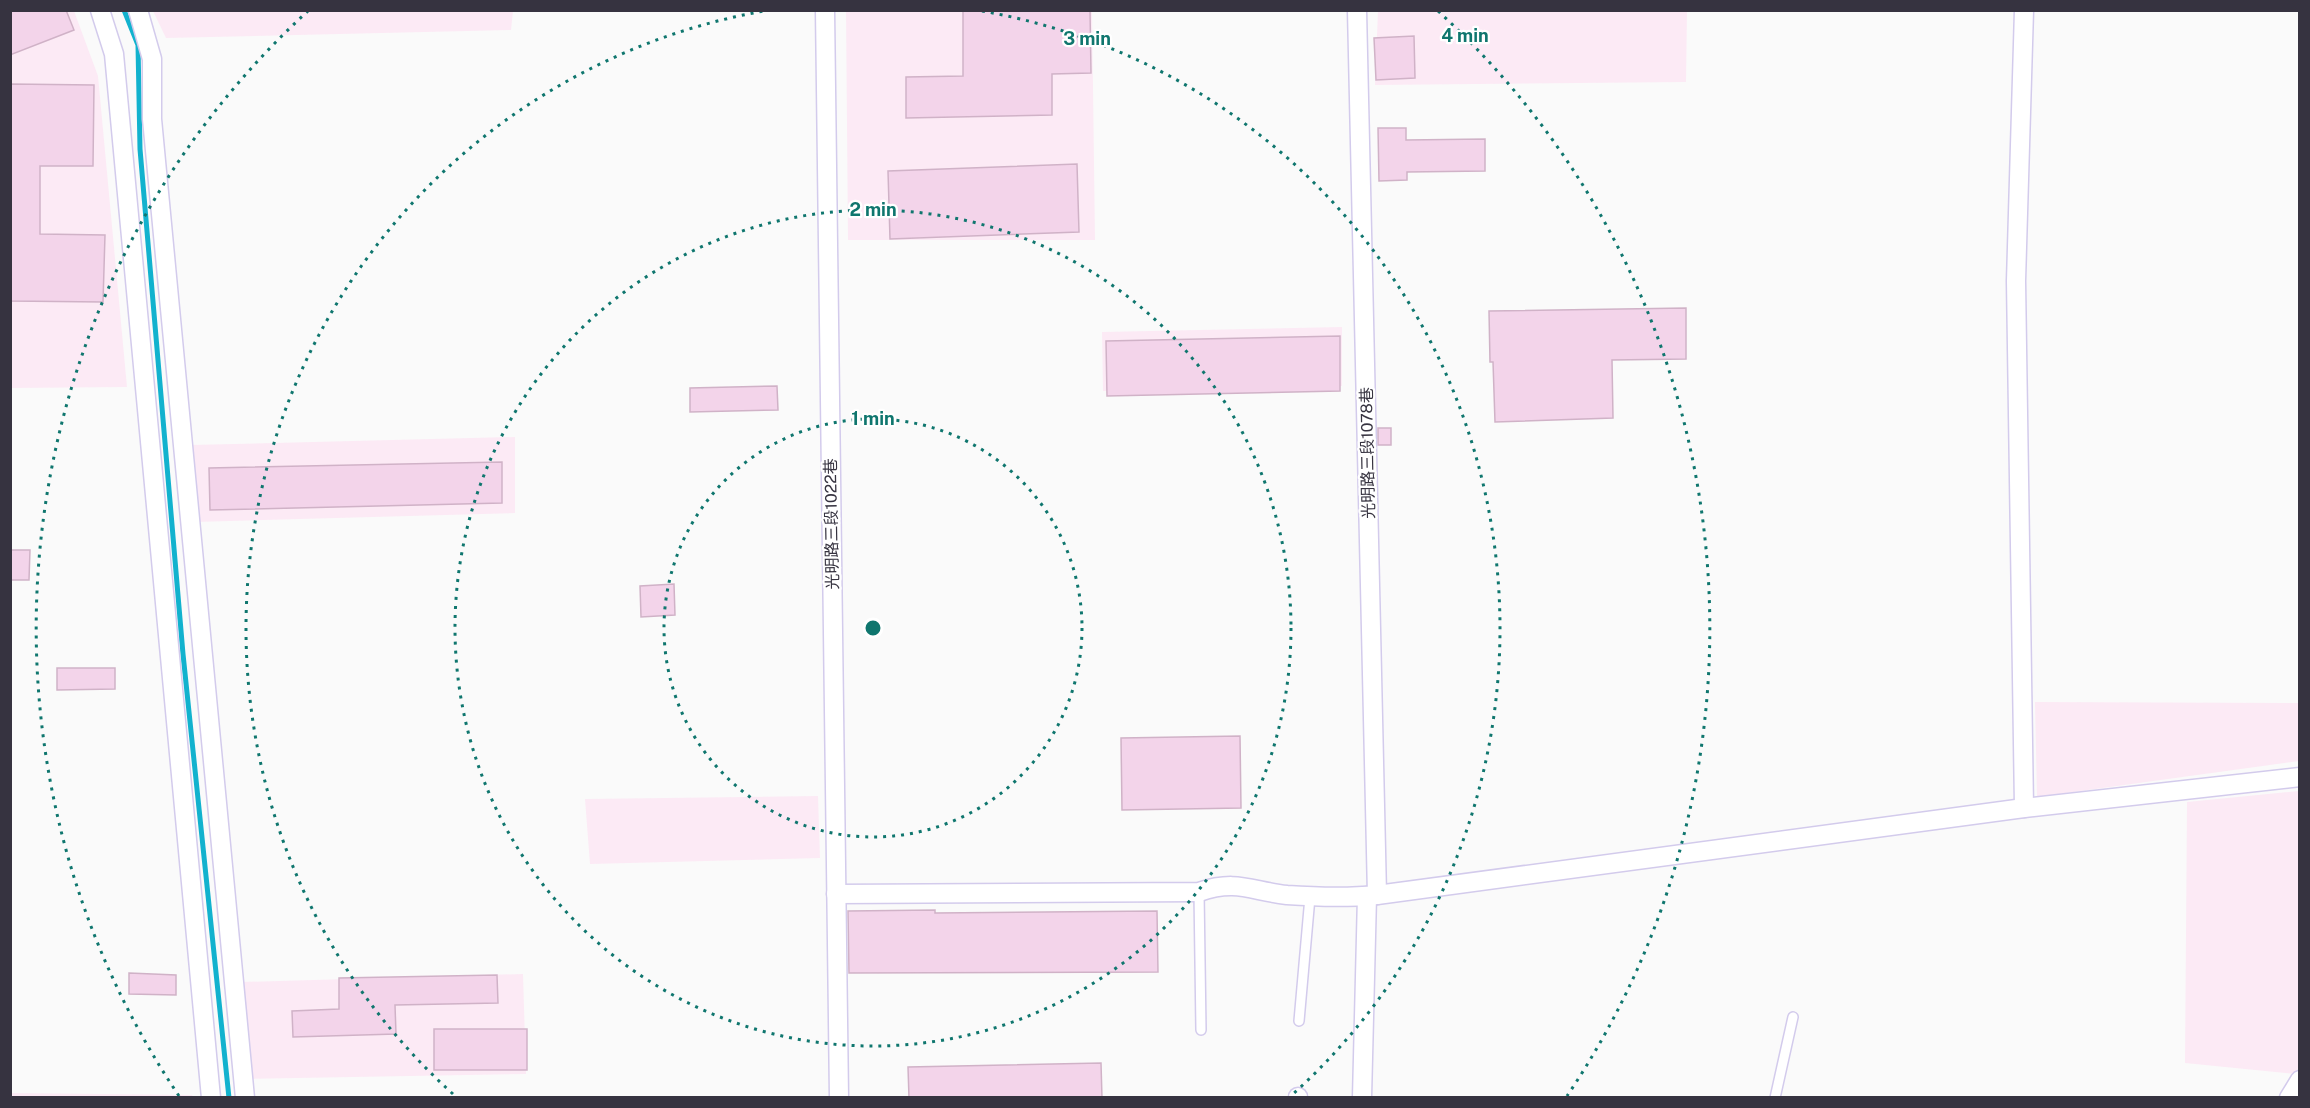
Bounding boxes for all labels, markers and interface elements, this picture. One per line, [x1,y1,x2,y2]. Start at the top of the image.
text: 4 min [1441,25,1489,46]
text: 3 min [1063,28,1111,49]
text: 2 min [849,199,897,220]
street label: 光明路三段1078巷 [1357,387,1378,519]
text: 1 min [851,408,895,429]
street label: 光明路三段1022巷 [821,458,842,590]
centre of rings [863,618,883,638]

